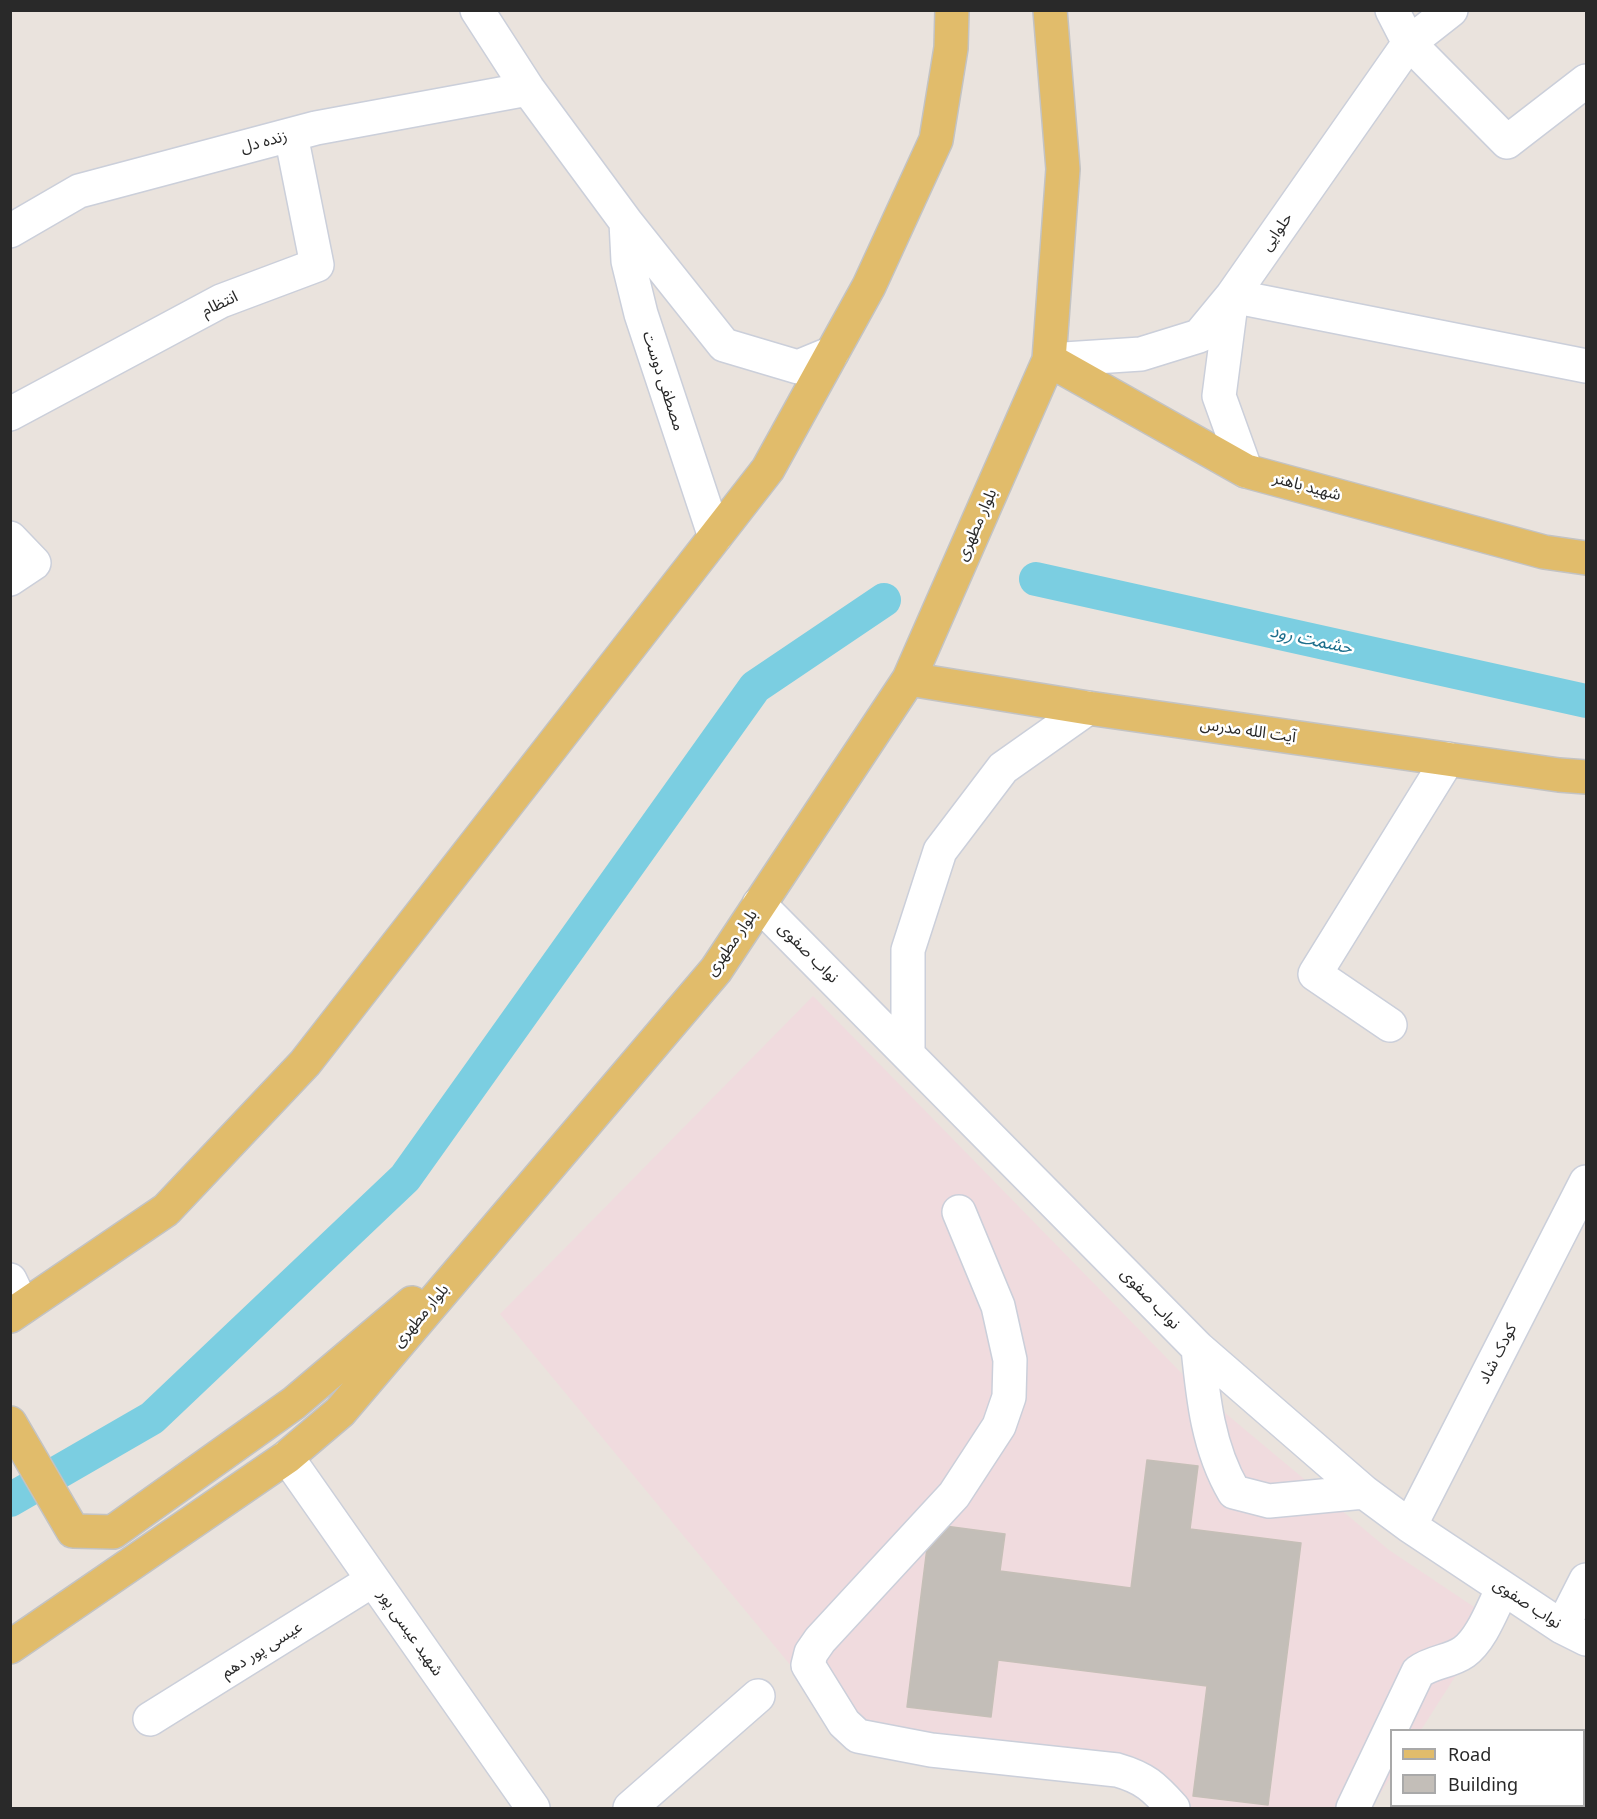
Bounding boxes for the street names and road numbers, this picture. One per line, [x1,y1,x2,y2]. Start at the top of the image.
street label: زنده دل [239,127,289,157]
street label: حلوایی [1257,209,1297,255]
street label: انتظام [199,287,241,321]
street label: مصطفی دوست [638,329,688,433]
street label: شهید باهنر [1271,469,1343,505]
street label: بلوار مطهری [953,486,1001,564]
street label: آیت الله مدرس [1199,715,1297,747]
street label: بلوار مطهری [702,906,762,980]
street label: نواب صفوی [774,919,842,987]
street label: نواب صفوی [1116,1264,1184,1334]
street label: بلوار مطهری [389,1280,453,1352]
street label: کودک شاد [1475,1321,1521,1387]
street label: نواب صفوی [1489,1575,1565,1633]
street label: شهید عیسی پور [373,1586,447,1680]
street label: عیسی پور دهم [218,1618,306,1682]

